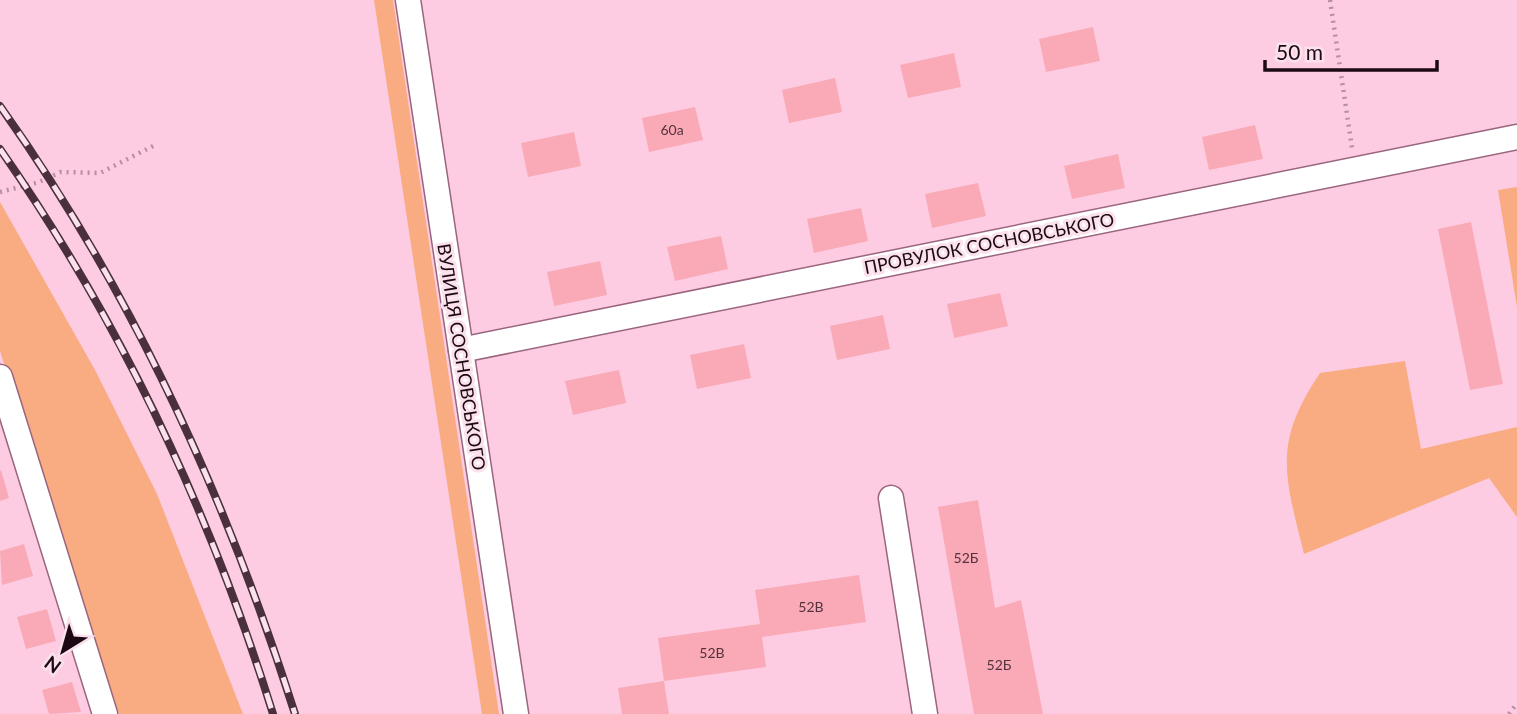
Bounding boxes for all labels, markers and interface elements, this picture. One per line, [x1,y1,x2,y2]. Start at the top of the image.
scale bar [1265,28,1436,72]
text: 50 m [1276,39,1323,64]
house number: 60а [660,121,684,138]
street label: ПРОВУЛОК СОСНОВСЬКОГО [862,208,1116,278]
street label: ВУЛИЦЯ СОСНОВСЬКОГО [433,242,491,472]
house number: 52Б [954,549,979,566]
house number: 52В [798,598,824,615]
north arrow [28,616,98,686]
house number: 52В [699,644,725,661]
text: N [40,651,65,679]
house number: 52Б [987,656,1012,673]

